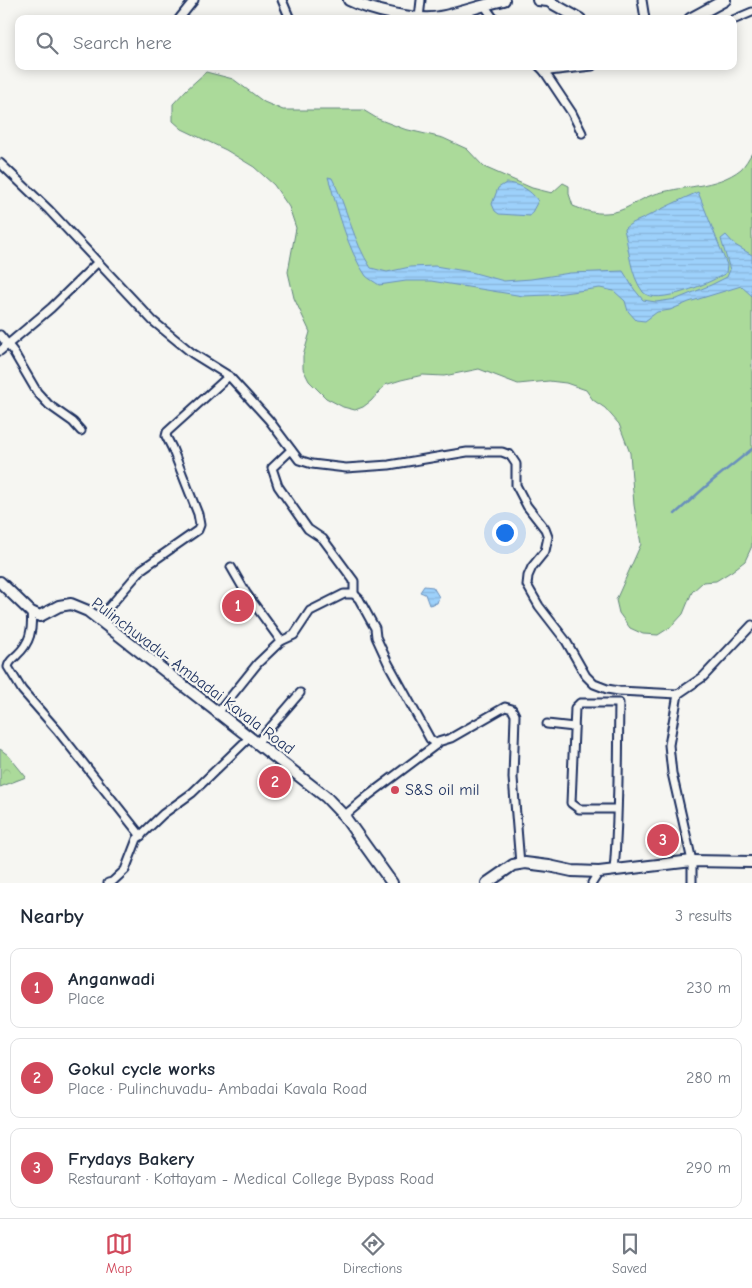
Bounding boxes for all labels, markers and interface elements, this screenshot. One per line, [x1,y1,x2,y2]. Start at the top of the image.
search box [15,15,737,70]
icon: search [33,29,61,57]
text: Search here [73,32,172,54]
your location [492,520,518,546]
pin: 1 [222,587,254,625]
street label: Pulinchuvadu- Ambadai Kavala Road [88,594,298,758]
pin: 2 [259,763,291,801]
place label: S&S oil mil [405,781,480,799]
marker: S&S oil mil [389,784,401,796]
pin: 3 [647,821,679,859]
text: Nearby [20,904,84,928]
text: 3 results [675,907,732,925]
text: Anganwadi [68,968,155,990]
text: 1 [34,979,40,997]
text: 230 m [686,979,731,997]
text: Place [68,990,104,1008]
text: Gokul cycle works [68,1058,215,1080]
text: 2 [33,1069,41,1087]
text: 280 m [686,1069,731,1087]
text: Place · Pulinchuvadu- Ambadai Kavala Road [68,1080,367,1098]
text: Frydays Bakery [68,1148,194,1170]
text: 3 [33,1159,41,1177]
text: 290 m [686,1159,731,1177]
text: Restaurant · Kottayam - Medical College Bypass Road [68,1170,434,1188]
tab: Map [105,1230,133,1277]
tab: Directions [343,1230,402,1277]
tab: Saved [612,1230,647,1277]

